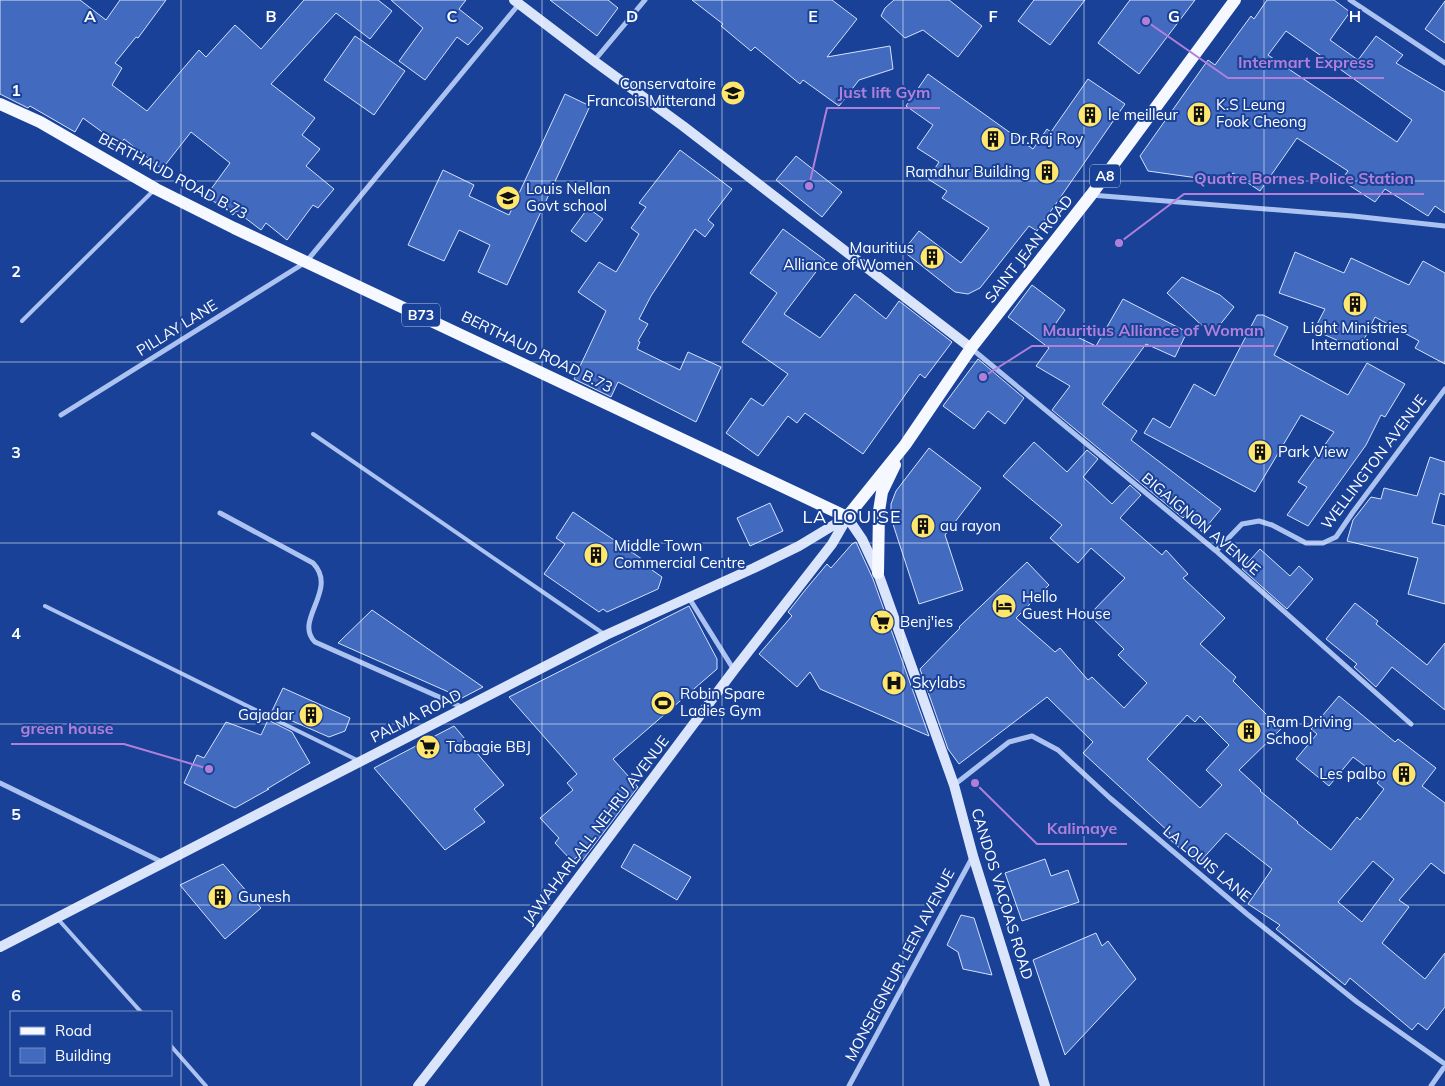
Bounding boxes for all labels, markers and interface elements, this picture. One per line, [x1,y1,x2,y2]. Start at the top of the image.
text: A [84,6,96,26]
text: B [265,6,277,26]
text: C [447,6,458,26]
text: D [626,6,638,26]
text: E [808,6,818,26]
text: F [988,6,998,26]
text: G [1168,6,1180,26]
text: H [1349,6,1361,26]
callout: Intermart Express [1228,47,1384,78]
text: Intermart Express [1238,52,1374,72]
place label: Conservatoire Francois Mitterand [587,74,716,110]
callout: Just lift Gym [827,77,940,108]
text: 1 [11,80,21,100]
school or university icon: Conservatoire Francois Mitterand [720,80,746,106]
text: Just lift Gym [838,82,930,102]
place label: K.S Leung Fook Cheong [1216,95,1307,131]
building icon: K.S Leung Fook Cheong [1186,101,1212,127]
building icon: le meilleur [1077,102,1103,128]
place label: le meilleur [1108,105,1179,124]
building icon: Dr.Raj Roy [980,126,1006,152]
street label: BERTHAUD ROAD B.73 [95,128,251,223]
place label: Dr.Raj Roy [1010,129,1083,148]
building icon: Ramdhur Building [1034,159,1060,185]
place label: Ramdhur Building [905,162,1030,181]
callout: Quatre Bornes Police Station [1184,163,1424,194]
road number: A8 [1090,165,1120,188]
text: Quatre Bornes Police Station [1194,168,1414,188]
place label: Louis Nellan Govt school [526,179,611,215]
school or university icon: Louis Nellan Govt school [495,185,521,211]
street label: SAINT JEAN ROAD [980,191,1077,307]
place label: Mauritius Alliance of Women [783,238,914,274]
building icon: Mauritius Alliance of Women [919,244,945,270]
text: 2 [11,261,21,281]
building icon: Light Ministries International [1342,291,1368,317]
street label: PILLAY LANE [133,295,221,360]
road number: B73 [402,304,440,326]
street label: BERTHAUD ROAD B.73 [458,307,616,396]
callout: Mauritius Alliance of Woman [1032,315,1274,346]
place label: Light Ministries International [1303,318,1407,354]
text: Mauritius Alliance of Woman [1042,320,1264,340]
street label: WELLINGTON AVENUE [1317,391,1430,533]
building icon: Park View [1247,439,1273,465]
text: 3 [11,442,21,462]
place label: Park View [1278,442,1349,461]
street label: BIGAIGNON AVENUE [1138,468,1265,579]
district label: LA LOUISE [802,505,902,528]
building icon: au rayon [910,513,936,539]
place label: au rayon [940,516,1001,535]
place label: Middle Town Commercial Centre [614,536,745,572]
building icon: Middle Town Commercial Centre [583,542,609,568]
place label: Hello Guest House [1022,587,1111,623]
hotel icon: Hello Guest House [991,593,1017,619]
supermarket icon: Benj'ies [869,609,895,635]
place label: Benj'ies [900,612,953,631]
text: 4 [11,623,21,643]
hospital icon: Skylabs [881,670,907,696]
place label: Skylabs [912,673,966,692]
street label: PALMA ROAD [367,684,464,747]
place label: Robin Spare Ladies Gym [680,684,765,720]
sports icon: Robin Spare Ladies Gym [650,690,676,716]
building icon: Gajadar [298,702,324,728]
place label: Gajadar [238,705,295,724]
place label: Ram Driving School [1266,712,1352,748]
callout: green house [11,713,124,744]
text: green house [20,718,114,738]
building icon: Ram Driving School [1236,718,1262,744]
street label: JAWAHARLALL NEHRU AVENUE [518,731,673,928]
supermarket icon: Tabagie BBJ [415,734,441,760]
place label: Tabagie BBJ [446,737,531,756]
building icon: Les palbo [1391,761,1417,787]
place label: Les palbo [1319,764,1386,783]
text: 5 [11,804,21,824]
street label: CANDOS VACOAS ROAD [967,806,1038,982]
callout: Kalimaye [1037,813,1127,844]
text: Kalimaye [1047,818,1117,838]
street label: LA LOUIS LANE [1159,821,1255,906]
street label: MONSEIGNEUR LEEN AVENUE [841,865,959,1064]
building icon: Gunesh [207,884,233,910]
place label: Gunesh [238,887,291,906]
text: 6 [11,985,21,1005]
legend [10,1011,172,1076]
text: Road [55,1021,92,1040]
text: Building [55,1046,111,1065]

